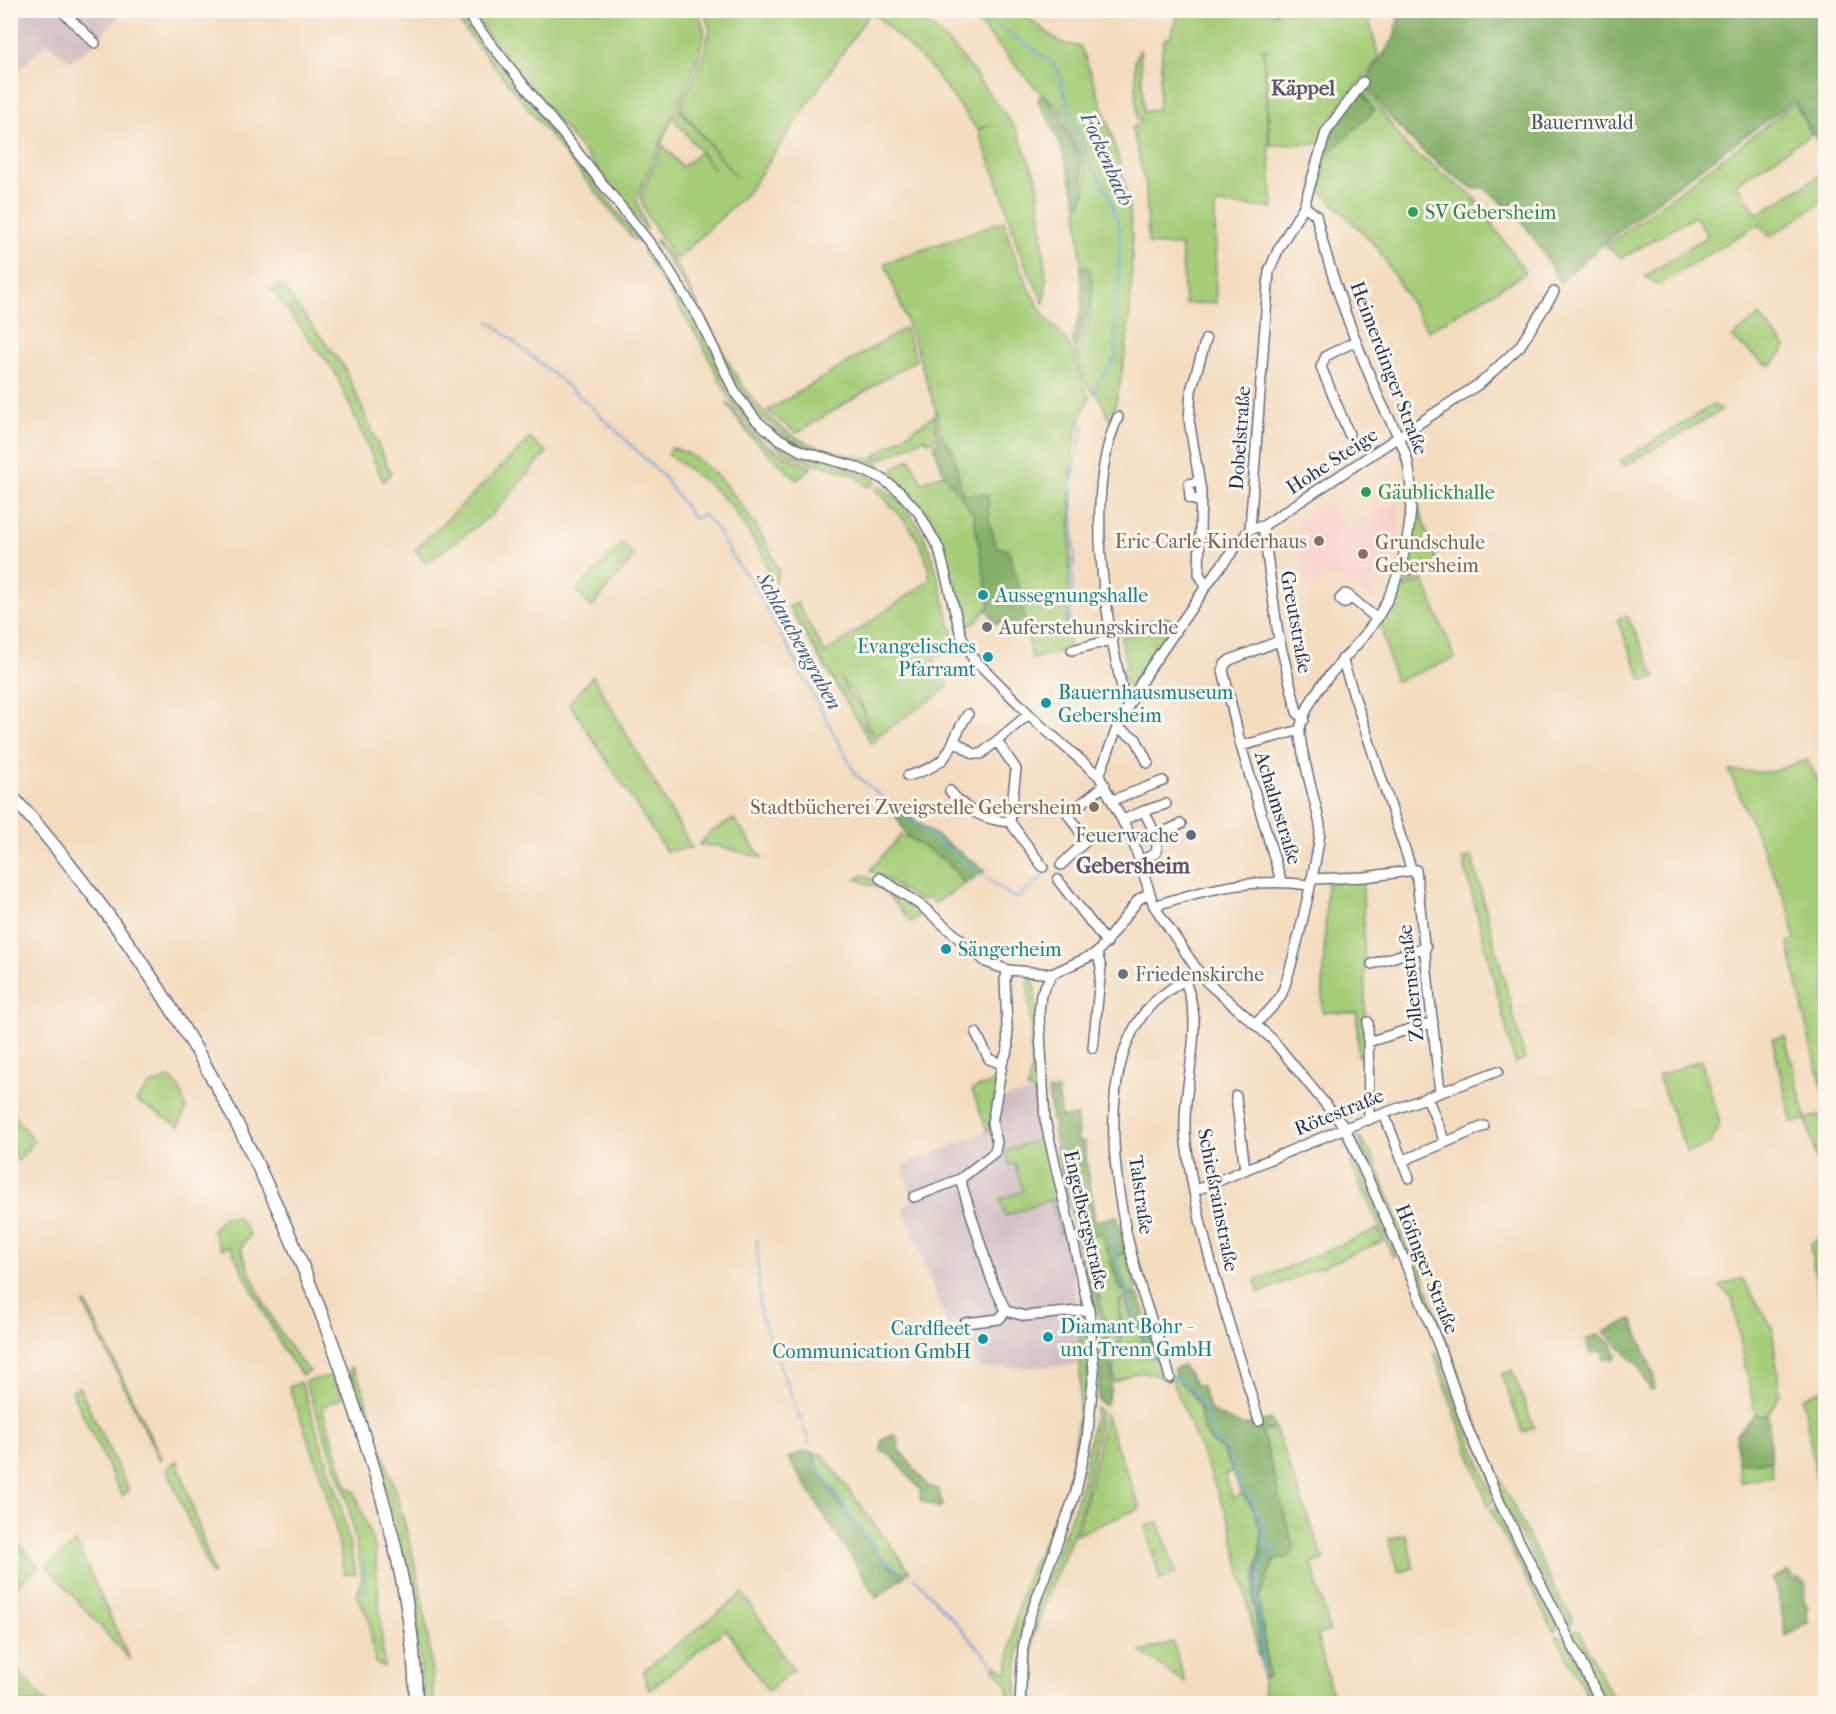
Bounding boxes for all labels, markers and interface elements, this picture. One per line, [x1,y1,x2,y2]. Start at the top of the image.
district label: Käppel [1271,76,1335,100]
water label: Fockenbach [1075,108,1138,210]
park label: Bauernwald [1530,111,1635,134]
place label: SV Gebersheim [1425,201,1557,224]
marker: SV Gebersheim [1406,205,1420,219]
street label: Heimerdinger Straße [1345,278,1433,458]
street label: Dobelstraße [1225,385,1255,491]
street label: Hohe Steige [1282,423,1382,499]
place label: Gäublickhalle [1378,481,1495,504]
marker: Gäublickhalle [1359,485,1373,499]
place label: Eric-Carle-Kinderhaus [1115,530,1307,553]
place label: Grundschule Gebersheim [1375,531,1485,577]
marker: Eric-Carle-Kinderhaus [1312,534,1326,548]
marker: Grundschule Gebersheim [1356,547,1370,561]
water label: Schlauchengraben [751,567,847,714]
street label: Greutstraße [1276,569,1316,675]
place label: Aussegnungshalle [994,584,1148,607]
marker: Aussegnungshalle [976,588,990,602]
place label: Auferstehungskirche [998,616,1179,639]
marker: Auferstehungskirche [980,620,994,634]
place label: Evangelisches Pfarramt [857,635,976,681]
marker: Evangelisches Pfarramt [981,650,995,664]
place label: Bauernhausmuseum Gebersheim [1058,681,1234,727]
marker: Bauernhausmuseum Gebersheim [1039,696,1053,710]
street label: Achalmstraße [1250,747,1306,868]
place label: Stadtbücherei Zweigstelle Gebersheim [750,796,1082,819]
marker: Stadtbücherei Zweigstelle Gebersheim [1087,800,1101,814]
place label: Feuerwache [1075,824,1179,847]
marker: Feuerwache [1184,828,1198,842]
district label: Gebersheim [1076,853,1191,879]
street label: Zollernstraße [1393,923,1429,1043]
place label: Sängerheim [958,938,1062,961]
marker: Sängerheim [939,942,953,956]
place label: Friedenskirche [1135,963,1264,986]
marker: Friedenskirche [1116,967,1130,981]
street label: Rötestraße [1291,1084,1387,1140]
street label: Schießrainstraße [1193,1127,1243,1274]
street label: Engelbergstraße [1059,1148,1113,1292]
street label: Talstraße [1124,1154,1158,1236]
street label: Höfinger Straße [1391,1201,1464,1337]
place label: Diamant Bohr - und Trenn GmbH [1059,1315,1213,1361]
place label: Cardfleet Communication GmbH [772,1317,971,1363]
marker: Diamant Bohr - und Trenn GmbH [1041,1330,1055,1344]
marker: Cardfleet Communication GmbH [976,1332,990,1346]

